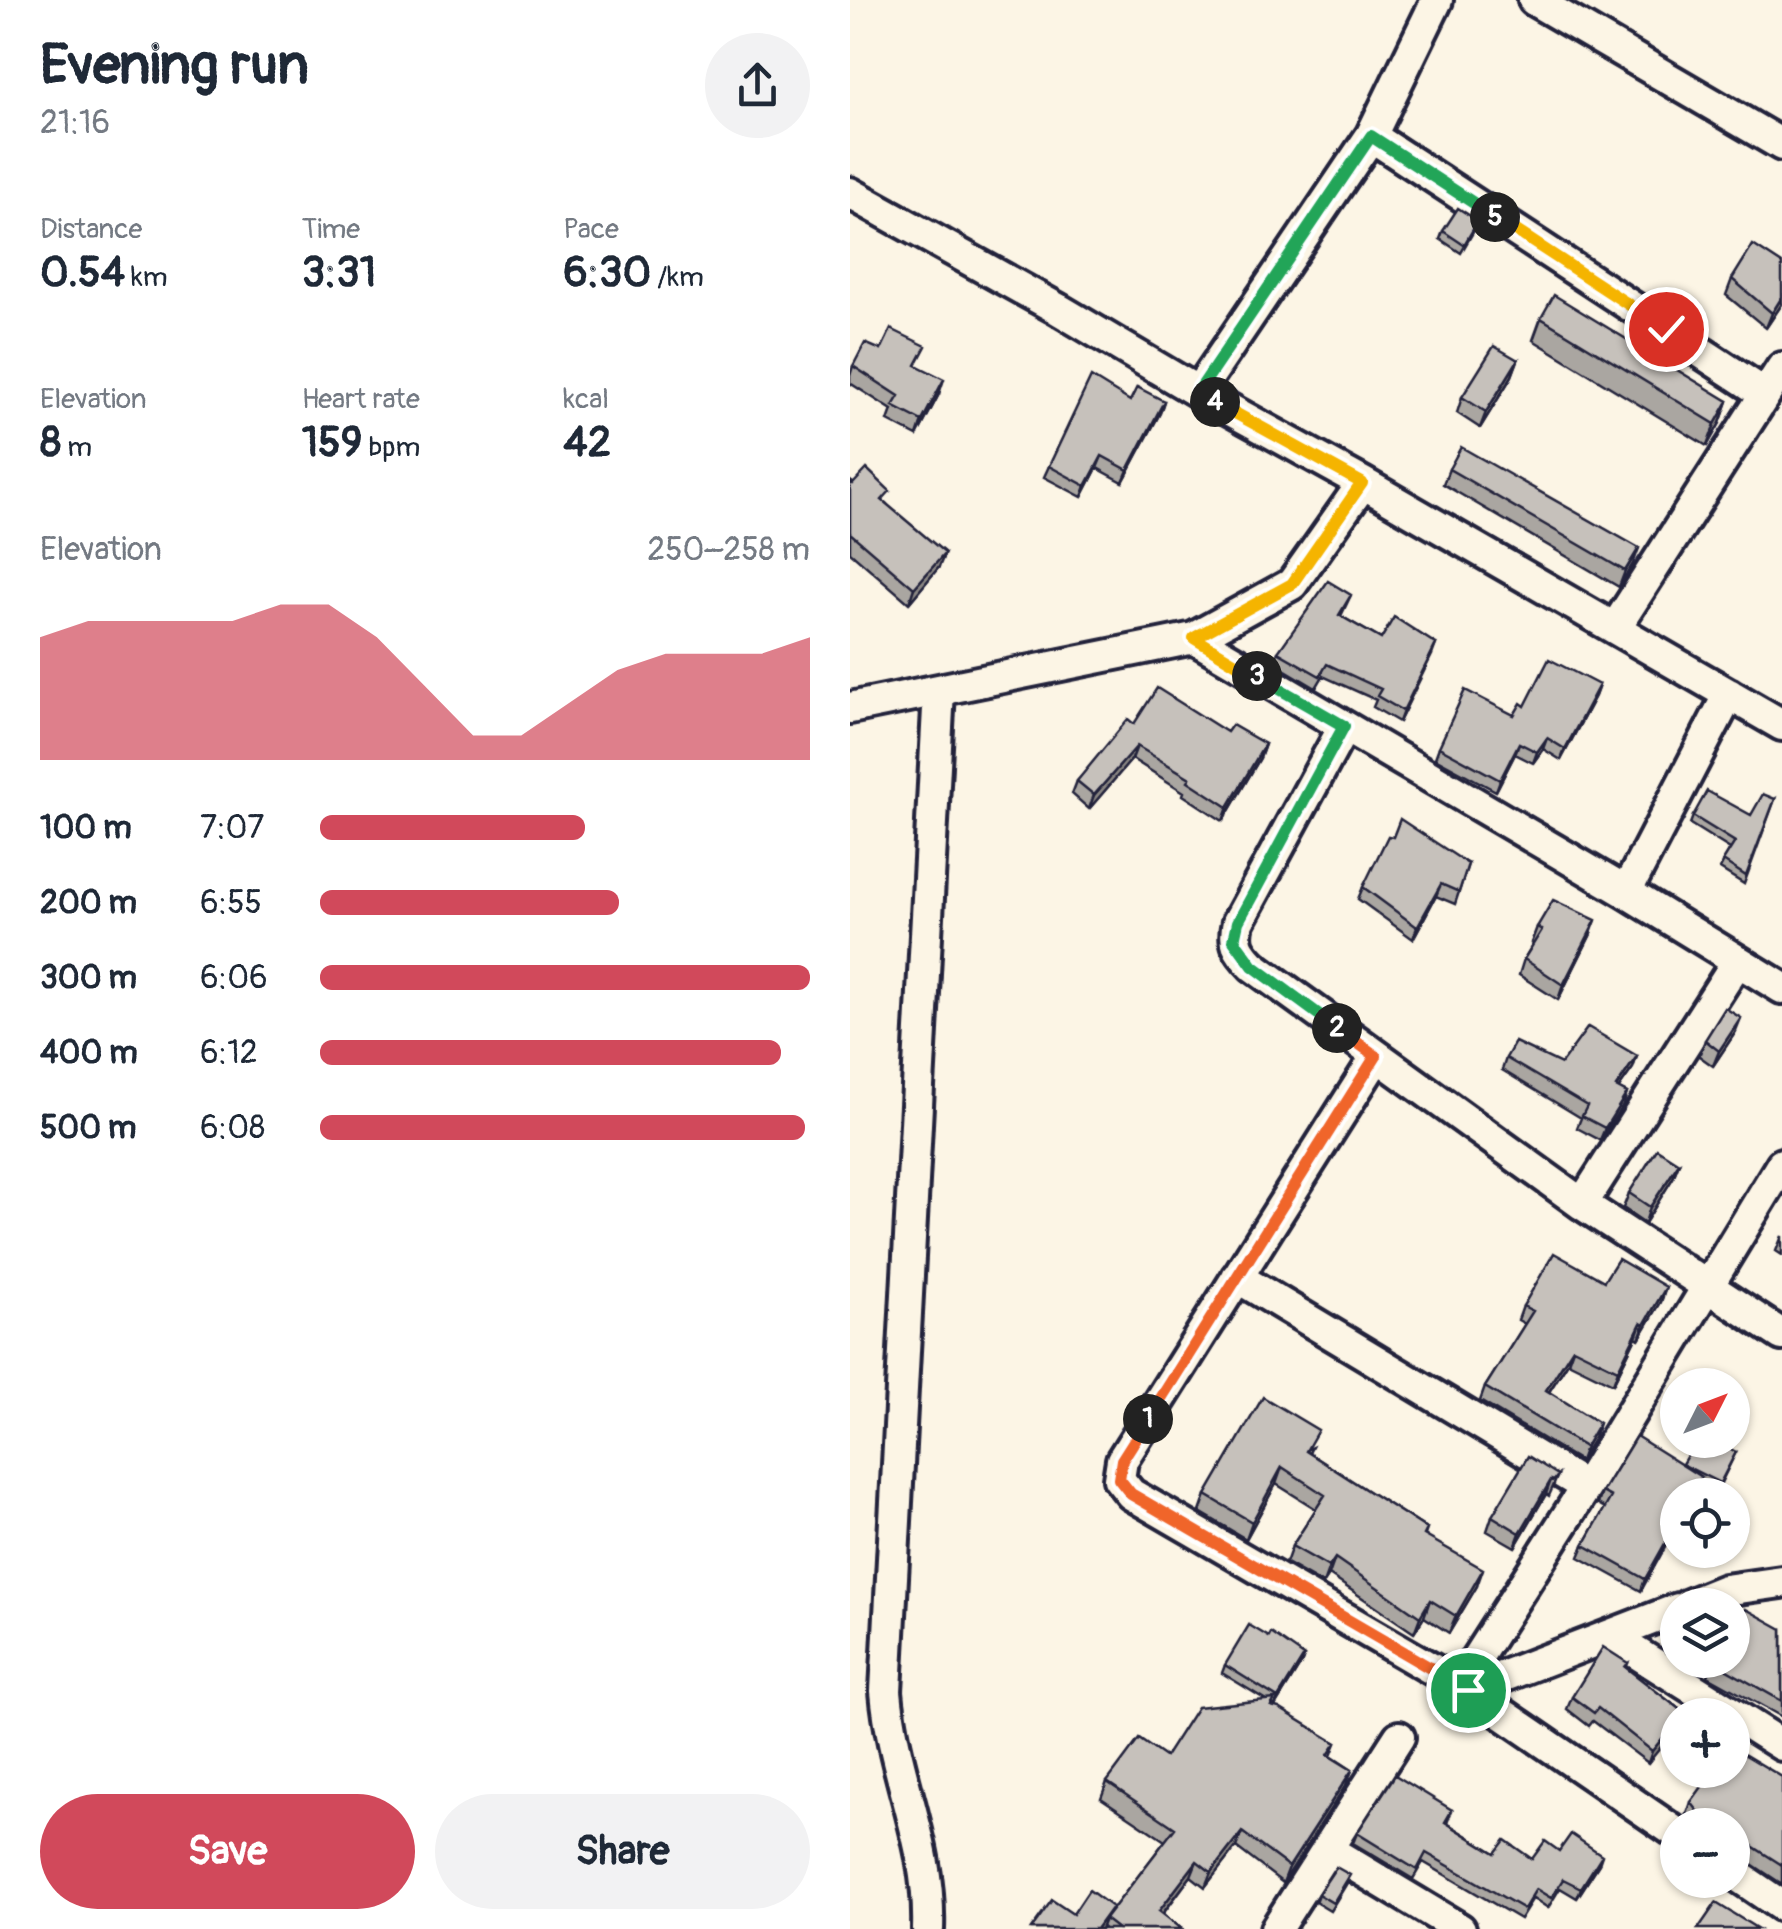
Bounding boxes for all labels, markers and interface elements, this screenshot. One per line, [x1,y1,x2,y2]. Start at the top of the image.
text: Evening run [40,31,309,100]
button: share [705,33,810,138]
text: 21:16 [40,103,110,143]
pin: 5 [1470,192,1520,242]
text: 5 [1487,199,1503,234]
text: Distance [40,212,142,247]
text: Time [302,212,360,247]
text: Pace [563,212,619,247]
text: 0.54 [40,247,125,299]
text: 3:31 [302,247,376,299]
text: 6:30 [563,247,651,299]
text: km [125,260,168,295]
text: /km [651,260,704,295]
pin [1624,287,1709,372]
icon: check [1639,302,1694,357]
pin: 4 [1190,377,1240,427]
text: Elevation [40,382,147,417]
text: Heart rate [302,382,420,417]
text: kcal [563,382,609,417]
text: 4 [1207,384,1223,419]
text: 8 [40,417,61,469]
text: 159 [302,417,362,469]
text: 42 [563,417,611,469]
text: m [61,430,92,465]
text: bpm [362,430,420,465]
text: Elevation [40,530,162,570]
text: 250–258 m [647,530,810,570]
pin: 3 [1232,651,1282,701]
text: 3 [1249,658,1265,693]
text: 100 m [40,808,132,848]
text: 7:07 [200,808,264,848]
text: 200 m [40,883,137,923]
text: 6:55 [200,883,262,923]
text: 300 m [40,958,137,998]
text: 6:06 [200,958,268,998]
pin: 2 [1312,1003,1362,1053]
text: 2 [1329,1010,1345,1045]
text: 400 m [40,1033,138,1073]
text: 6:12 [200,1033,258,1073]
text: 500 m [40,1108,136,1148]
text: 6:08 [200,1108,265,1148]
north arrow [1660,1368,1750,1458]
map controls [1660,1368,1750,1898]
pin: 1 [1123,1394,1173,1444]
text: 1 [1143,1401,1153,1436]
button: locate [1660,1478,1750,1568]
button: layers [1660,1588,1750,1678]
pin [1426,1648,1511,1733]
icon: arrive [1441,1663,1496,1718]
button: + [1660,1698,1750,1788]
button: Save [40,1794,415,1909]
button: Share [435,1794,810,1909]
button: − [1660,1808,1750,1898]

